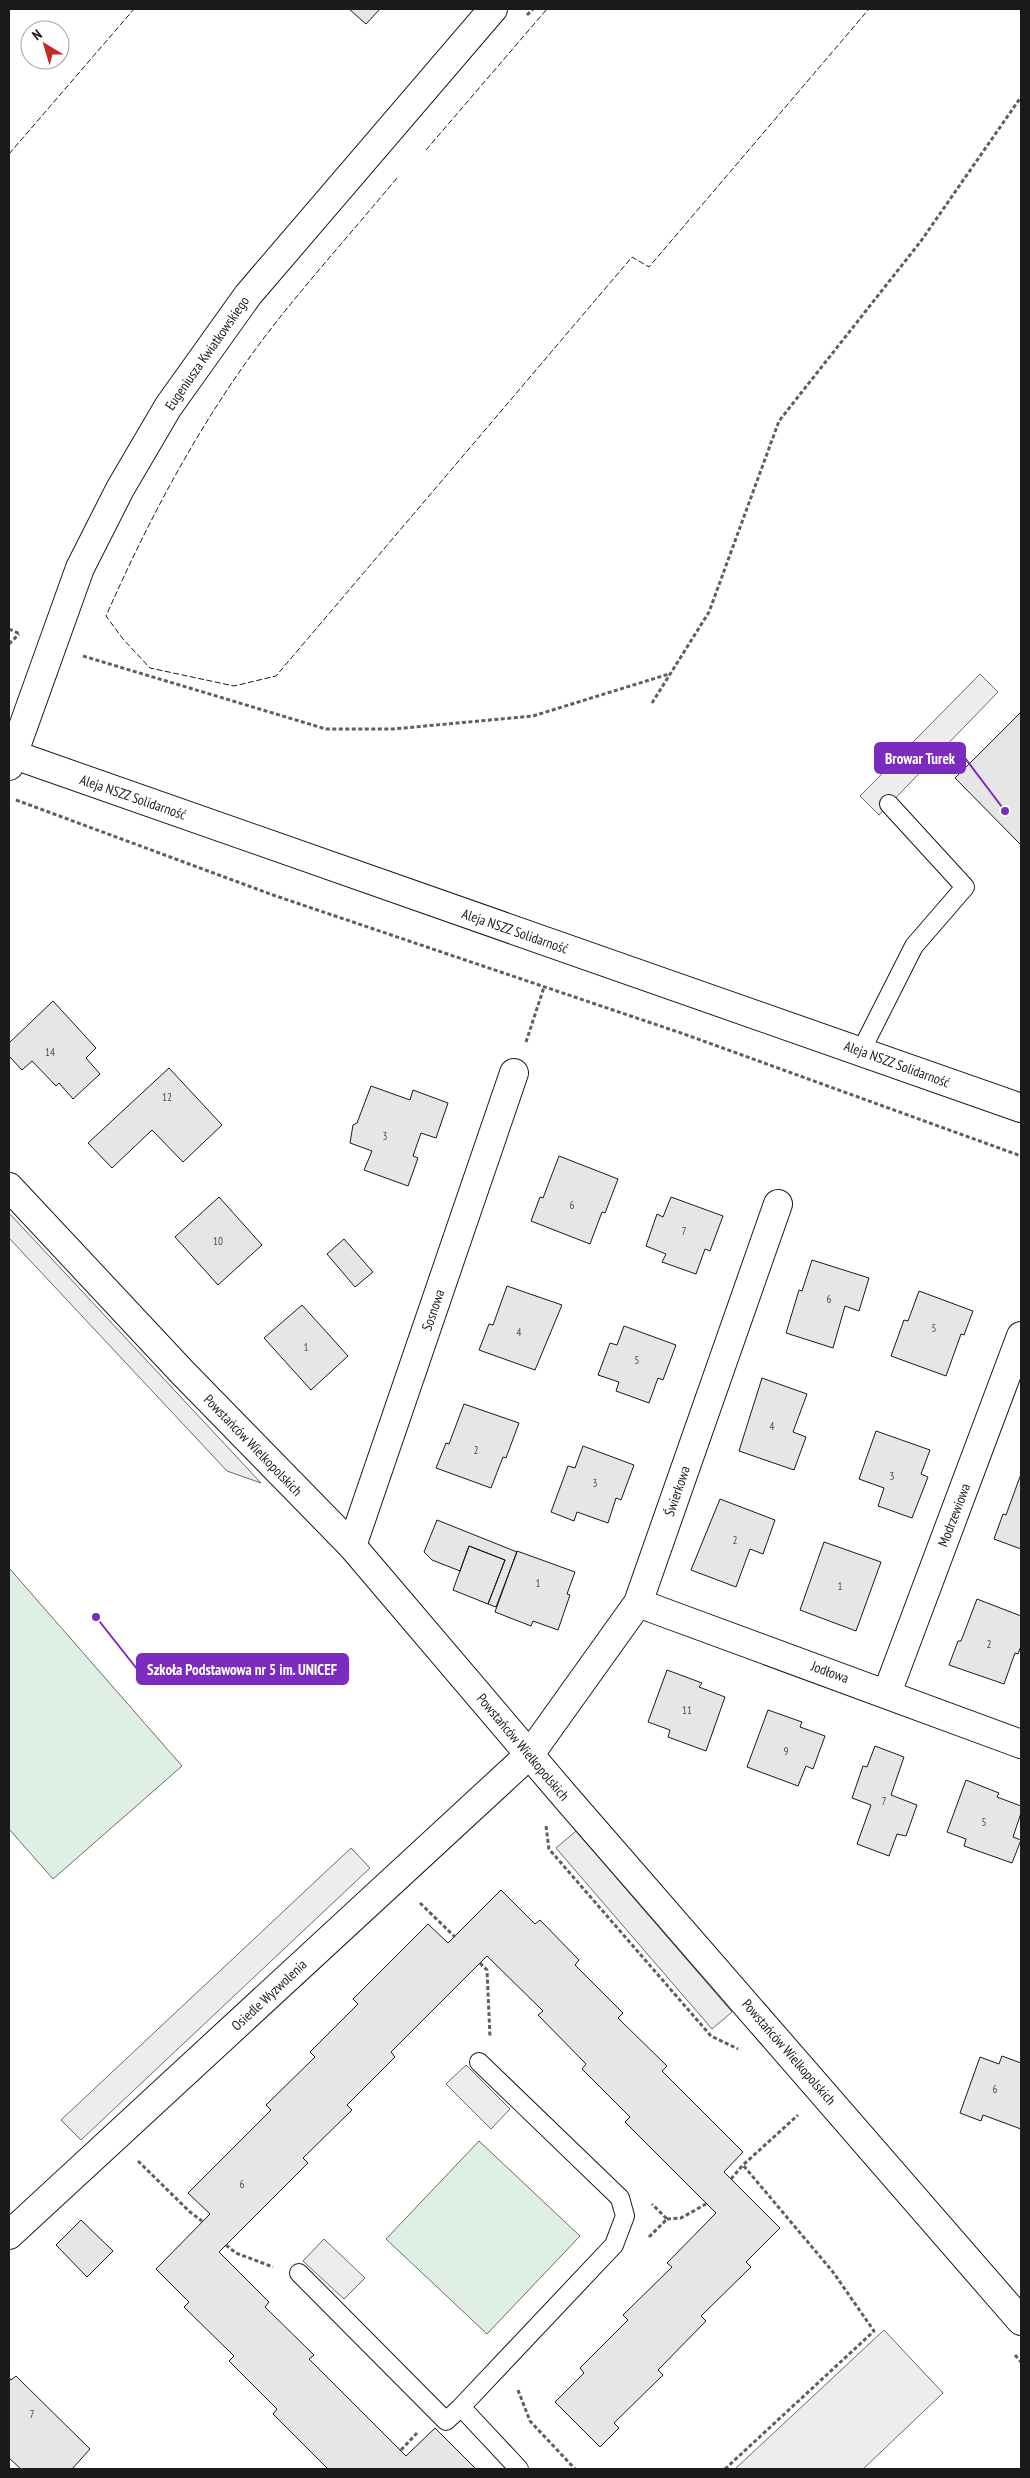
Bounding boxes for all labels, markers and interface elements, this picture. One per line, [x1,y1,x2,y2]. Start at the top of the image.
north arrow [20,20,70,70]
text: N [28,25,46,44]
street label: Eugeniusza Kwiatkowskiego [161,293,253,413]
callout: Browar Turek [875,743,965,773]
text: Browar Turek [885,749,956,768]
street label: Aleja NSZZ Solidarność [78,770,188,824]
street label: Aleja NSZZ Solidarność [460,904,570,958]
street label: Aleja NSZZ Solidarność [842,1037,952,1091]
house number: 14 [45,1045,55,1059]
house number: 12 [162,1090,172,1104]
house number: 3 [383,1129,388,1143]
house number: 6 [570,1198,575,1212]
house number: 7 [682,1224,687,1238]
house number: 10 [213,1234,223,1248]
street label: Sosnowa [418,1287,448,1333]
house number: 6 [827,1292,832,1306]
house number: 5 [932,1321,937,1335]
house number: 4 [517,1325,522,1339]
house number: 1 [304,1340,309,1354]
house number: 5 [635,1353,640,1367]
street label: Powstańców Wielkopolskich [200,1390,306,1500]
house number: 4 [770,1419,775,1433]
house number: 2 [474,1443,479,1457]
street label: Świerkowa [660,1463,694,1519]
house number: 3 [890,1469,895,1483]
house number: 3 [593,1476,598,1490]
street label: Modrzewiowa [934,1481,974,1549]
house number: 2 [733,1533,738,1547]
house number: 1 [536,1576,541,1590]
house number: 1 [838,1579,843,1593]
house number: 2 [987,1637,992,1651]
callout: Szkoła Podstawowa nr 5 im. UNICEF [137,1654,348,1684]
street label: Jodłowa [808,1657,851,1687]
text: Szkoła Podstawowa nr 5 im. UNICEF [147,1660,337,1679]
street label: Powstańców Wielkopolskich [473,1690,573,1804]
house number: 11 [682,1703,692,1717]
house number: 9 [784,1744,789,1758]
house number: 7 [882,1794,887,1808]
house number: 5 [982,1815,987,1829]
street label: Osiedle Wyzwolenia [228,1955,310,2035]
street label: Powstańców Wielkopolskich [738,1995,840,2109]
house number: 6 [993,2082,998,2096]
house number: 6 [240,2177,245,2191]
house number: 7 [30,2407,35,2421]

